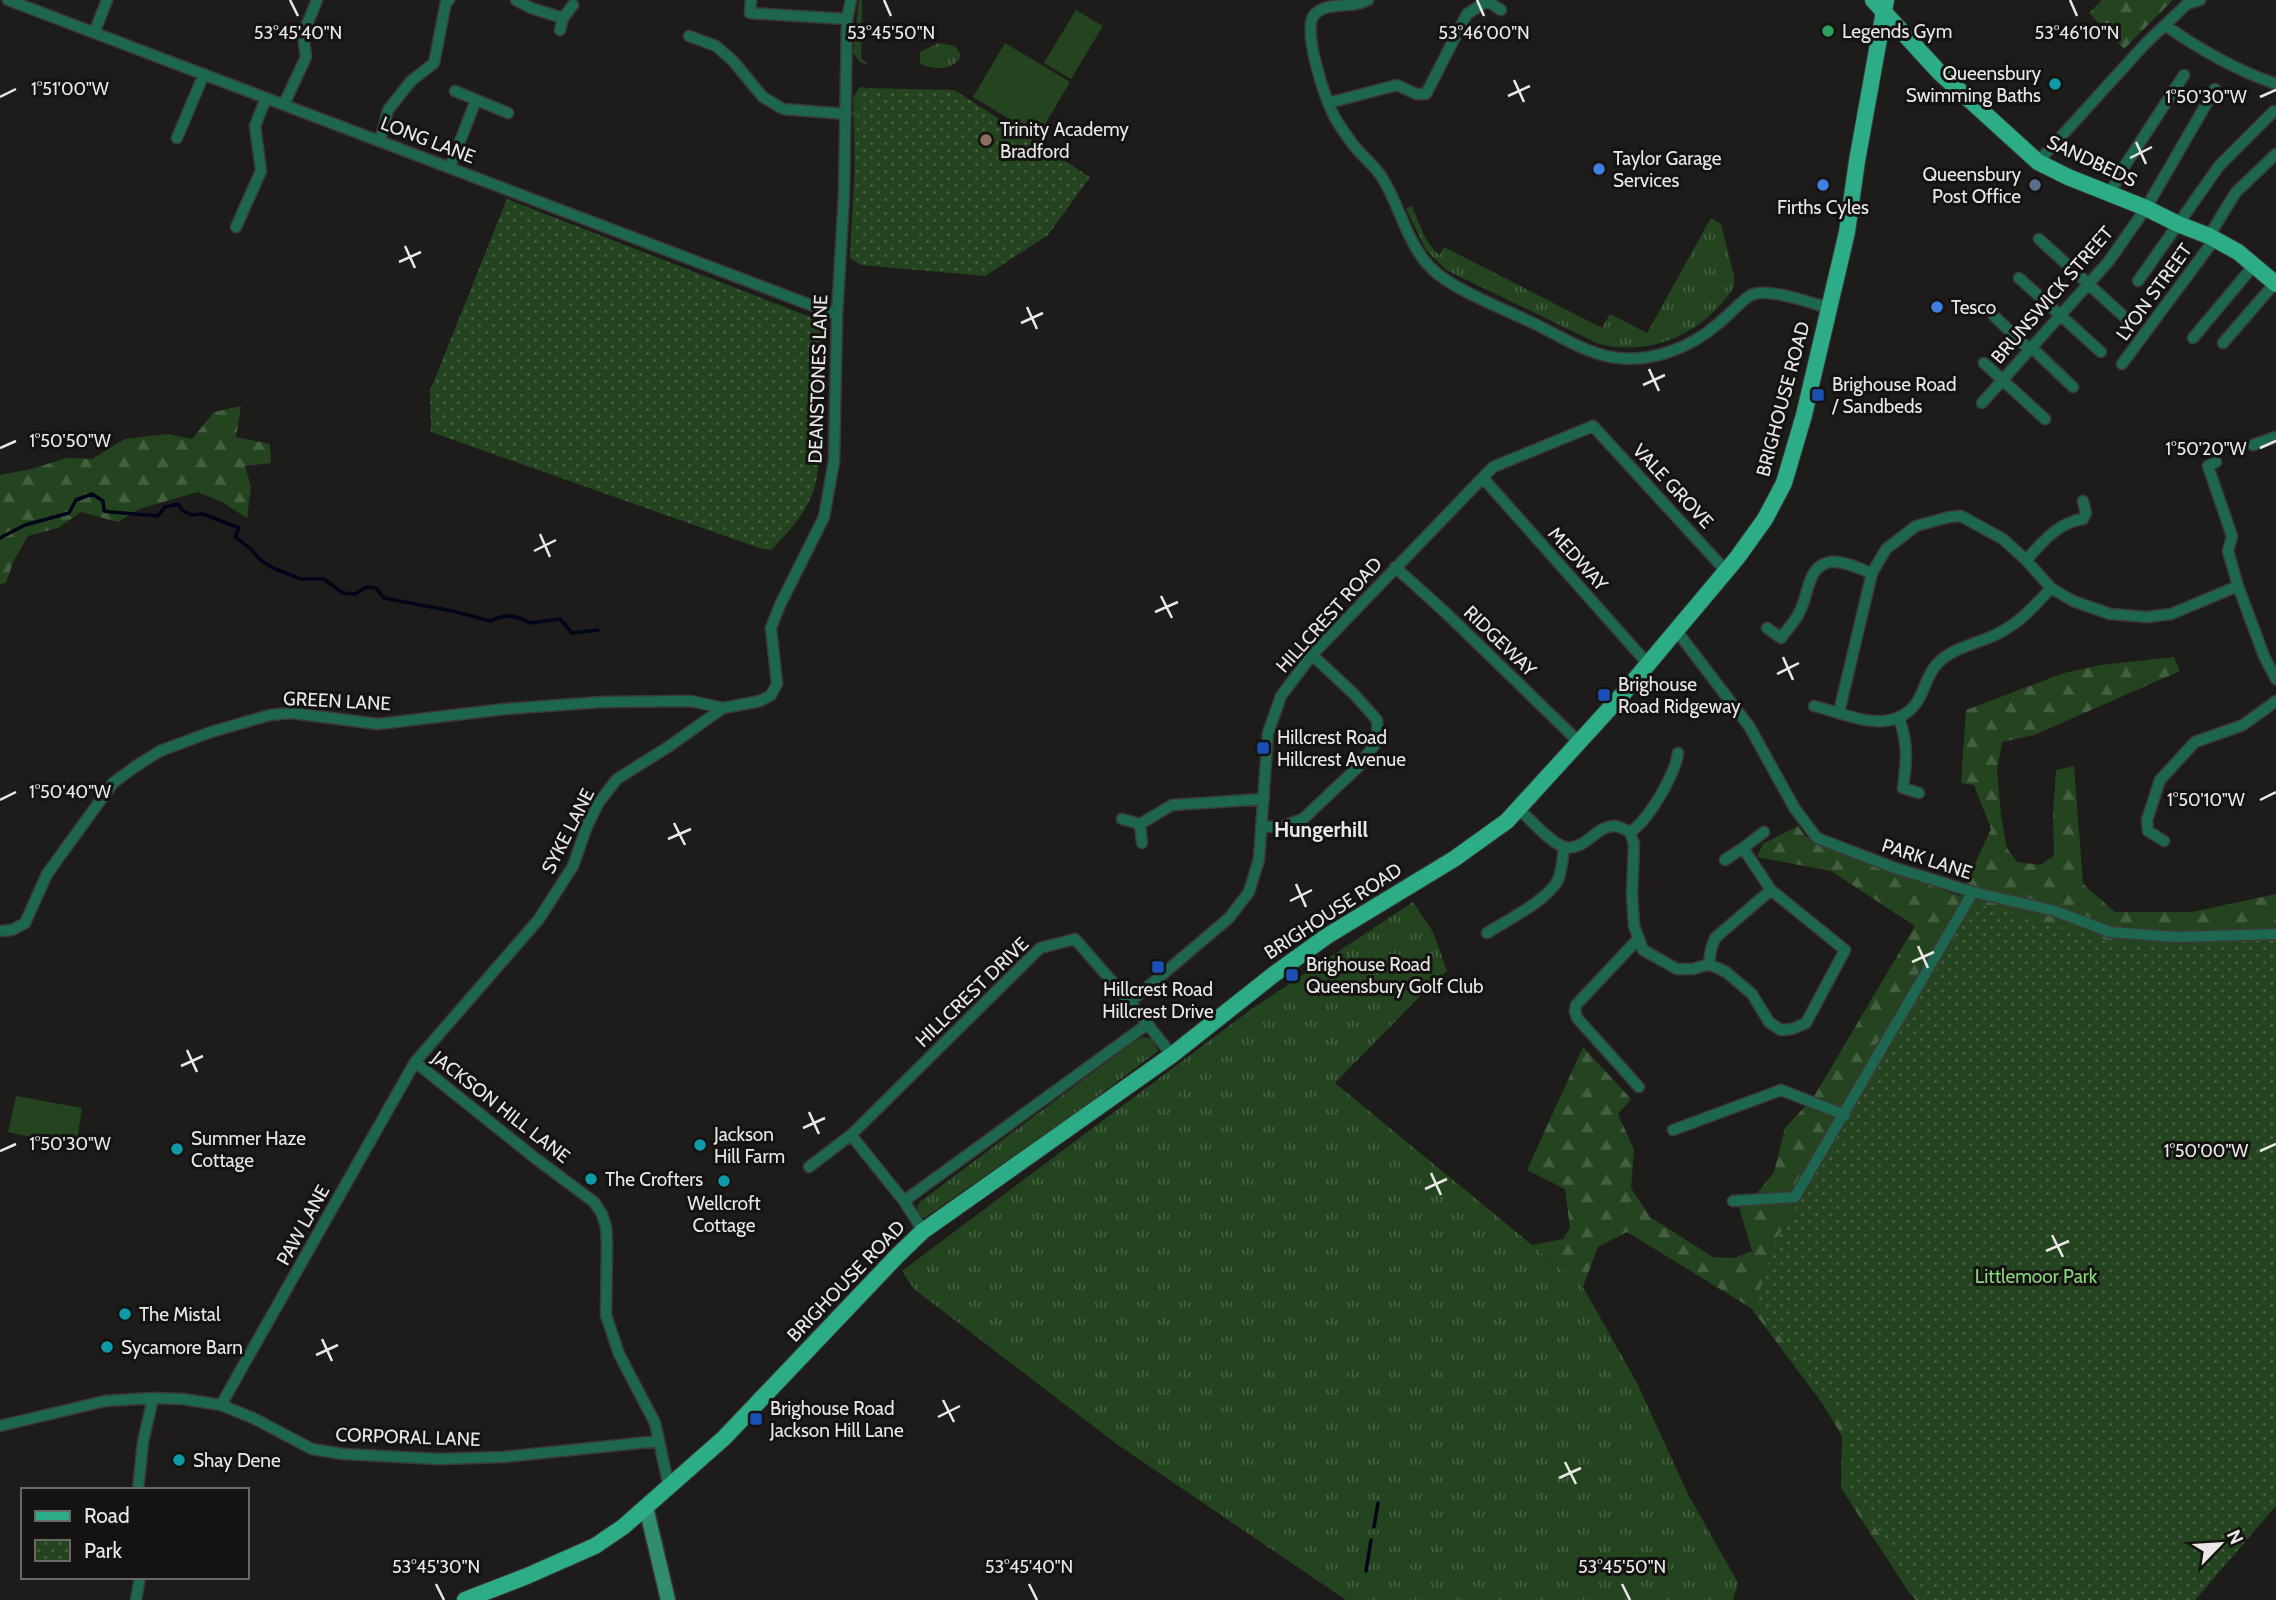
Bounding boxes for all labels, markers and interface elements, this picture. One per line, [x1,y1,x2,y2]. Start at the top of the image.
place label: Legends Gym [1842,20,1952,43]
text: 53°45'40"N [254,22,342,44]
text: 53°45'50"N [847,22,935,44]
text: 53°46'00"N [1438,22,1530,44]
text: 53°46'10"N [2035,22,2119,44]
marker: Legends Gym [1820,23,1836,39]
place label: Queensbury Swimming Baths [1906,62,2041,107]
marker: Queensbury Swimming Baths [2047,76,2063,92]
text: 1°51'00"W [31,78,109,100]
text: 1°50'30"W [2165,86,2247,108]
street label: LONG LANE [378,111,478,169]
place label: Trinity Academy Bradford [1000,118,1129,163]
street label: SANDBEDS [2043,130,2141,192]
marker: Trinity Academy Bradford [978,132,994,148]
place label: Taylor Garage Services [1613,147,1722,192]
marker: Taylor Garage Services [1591,161,1607,177]
place label: Queensbury Post Office [1922,163,2021,208]
marker: Firths Cyles [1815,177,1831,193]
marker: Queensbury Post Office [2027,177,2043,193]
place label: Firths Cyles [1777,196,1869,219]
street label: BRUNSWICK STREET [1986,222,2118,368]
street label: LYON STREET [2111,239,2197,345]
street label: DEANSTONES LANE [804,294,832,464]
place label: Tesco [1951,296,1996,319]
marker: Tesco [1929,299,1945,315]
street label: BRIGHOUSE ROAD [1751,319,1815,479]
place label: Brighouse Road / Sandbeds [1831,373,1957,418]
marker: Brighouse Road / Sandbeds [1810,387,1826,403]
text: 1°50'50"W [29,430,111,452]
text: 1°50'20"W [2165,438,2247,460]
street label: VALE GROVE [1628,439,1718,533]
street label: MEDWAY [1543,522,1613,596]
street label: HILLCREST ROAD [1271,552,1387,677]
street label: RIDGEWAY [1459,601,1541,681]
place label: Brighouse Road Ridgeway [1618,673,1741,718]
street label: GREEN LANE [282,687,392,715]
marker: Brighouse Road Ridgeway [1596,687,1612,703]
place label: Hillcrest Road Hillcrest Avenue [1277,726,1406,771]
marker: Hillcrest Road Hillcrest Avenue [1255,740,1271,756]
text: 1°50'40"W [29,781,111,803]
street label: SYKE LANE [537,785,599,877]
text: 1°50'10"W [2167,789,2245,811]
district label: Hungerhill [1274,817,1369,842]
street label: PARK LANE [1879,834,1975,884]
street label: BRIGHOUSE ROAD [1260,858,1406,964]
street label: HILLCREST DRIVE [911,932,1033,1052]
place label: Brighouse Road Queensbury Golf Club [1306,953,1484,998]
marker: Hillcrest Road Hillcrest Drive [1150,959,1166,975]
marker: Brighouse Road Queensbury Golf Club [1284,967,1300,983]
place label: Hillcrest Road Hillcrest Drive [1102,978,1214,1023]
street label: JACKSON HILL LANE [427,1045,575,1168]
place label: Jackson Hill Farm [713,1123,785,1168]
place label: Summer Haze Cottage [191,1127,306,1172]
text: 1°50'30"W [29,1133,111,1155]
marker: Jackson Hill Farm [692,1137,708,1153]
text: 1°50'00"W [2164,1140,2248,1162]
marker: Summer Haze Cottage [169,1141,185,1157]
place label: The Crofters [605,1168,703,1191]
marker: The Crofters [583,1171,599,1187]
marker: Wellcroft Cottage [716,1173,732,1189]
street label: PAW LANE [271,1181,335,1269]
place label: Wellcroft Cottage [687,1192,761,1237]
street label: BRIGHOUSE ROAD [782,1216,910,1346]
park label: Littlemoor Park [1975,1265,2098,1288]
place label: The Mistal [139,1303,221,1326]
marker: The Mistal [117,1306,133,1322]
place label: Sycamore Barn [121,1336,243,1359]
marker: Sycamore Barn [99,1339,115,1355]
place label: Brighouse Road Jackson Hill Lane [769,1397,904,1442]
marker: Brighouse Road Jackson Hill Lane [748,1411,764,1427]
street label: CORPORAL LANE [335,1423,481,1451]
place label: Shay Dene [193,1449,281,1472]
marker: Shay Dene [171,1452,187,1468]
legend [21,1488,248,1579]
text: Road [84,1503,130,1528]
north arrow [2185,1509,2255,1579]
text: N [2222,1526,2248,1548]
text: Park [84,1538,122,1563]
text: 53°45'30"N [392,1556,480,1578]
text: 53°45'40"N [985,1556,1073,1578]
text: 53°45'50"N [1578,1556,1666,1578]

